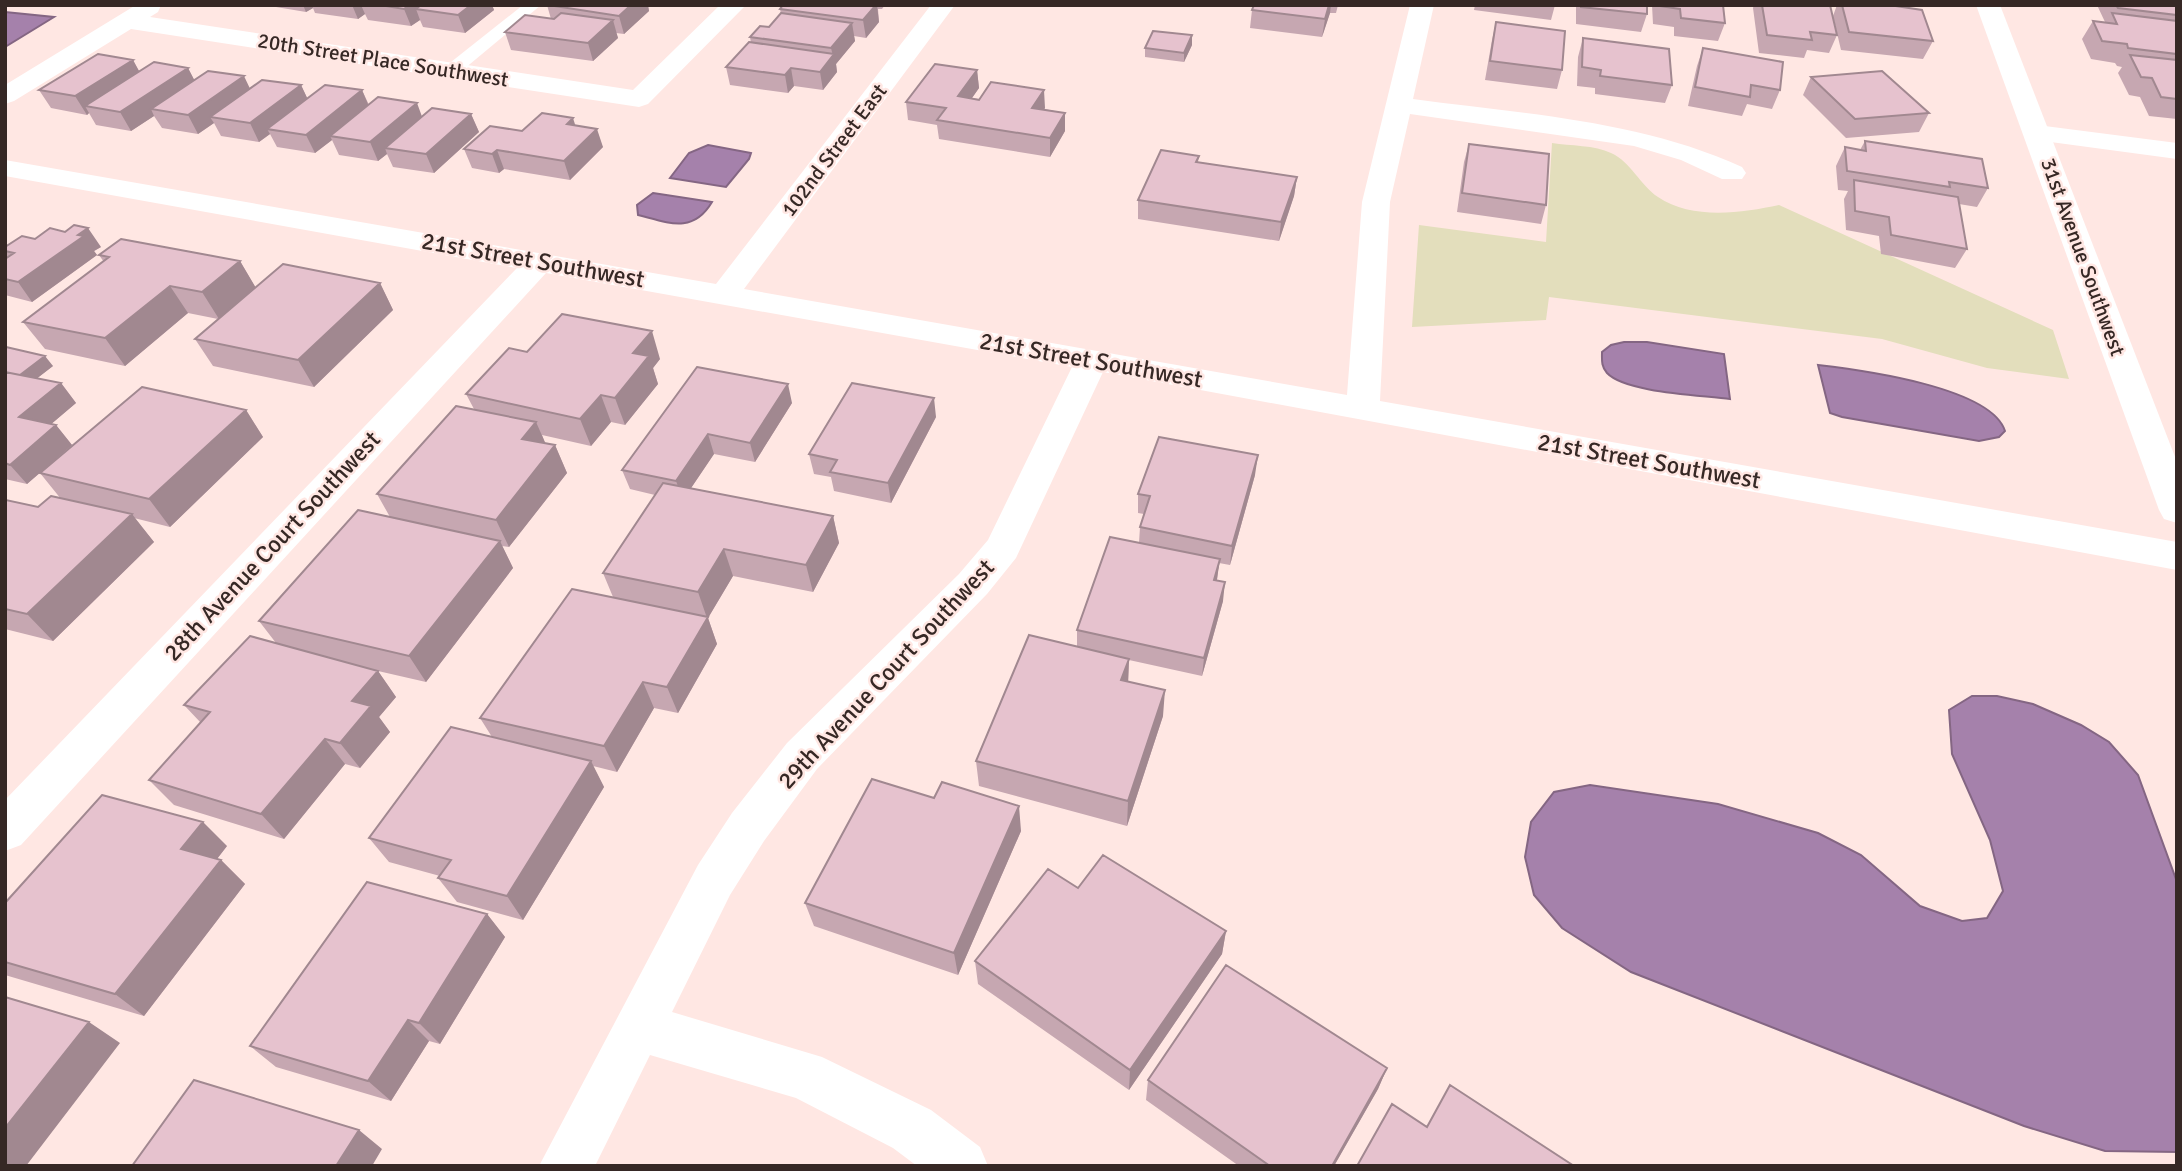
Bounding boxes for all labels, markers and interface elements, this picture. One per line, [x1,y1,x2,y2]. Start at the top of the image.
street label: 20th Street Place Southwest [256,27,510,93]
street label: 102nd Street East [776,78,892,222]
street label: 31st Avenue Southwest [2035,155,2131,359]
street label: 21st Street Southwest [419,226,647,294]
street label: 21st Street Southwest [977,326,1205,394]
street label: 28th Avenue Court Southwest [157,425,387,667]
street label: 21st Street Southwest [1535,427,1763,495]
street label: 29th Avenue Court Southwest [771,553,1001,795]

